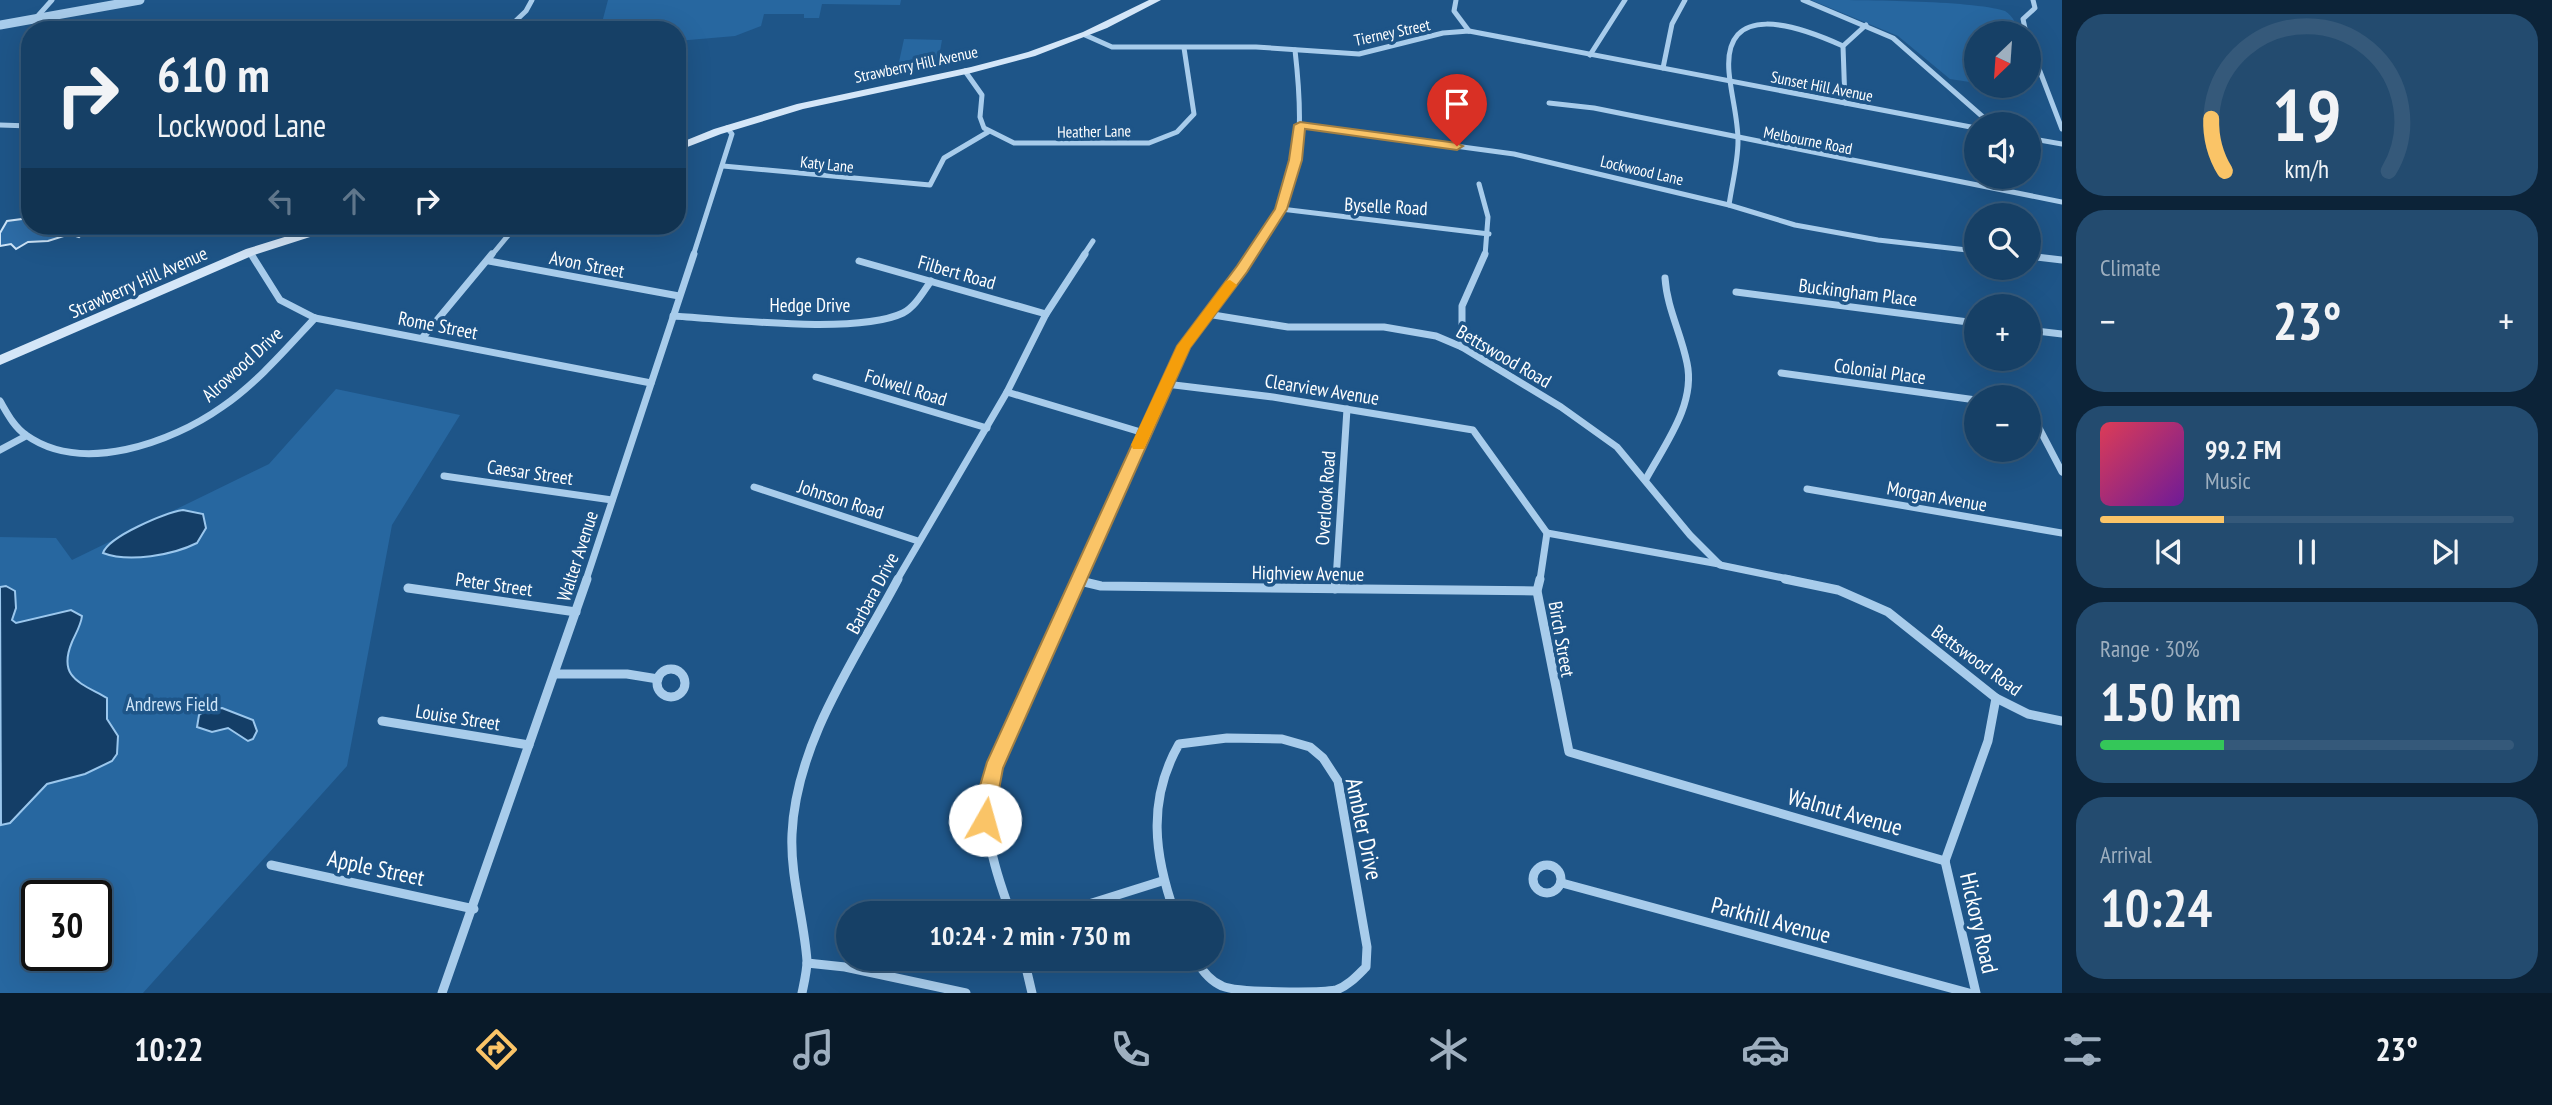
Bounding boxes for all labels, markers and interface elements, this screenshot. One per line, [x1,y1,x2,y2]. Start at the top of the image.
street label: Tierney Street [1352,14,1432,50]
north arrow [1964,21,2040,98]
map controls [1964,21,2041,462]
street label: Strawberry Hill Avenue [852,41,980,87]
text: 610 m [157,42,270,106]
icon: right [42,49,133,140]
street label: Sunset Hill Avenue [1769,66,1875,106]
text: 19 [2272,67,2342,161]
pin [1427,74,1487,146]
icon: arrive [1438,85,1476,123]
text: Lockwood Lane [157,104,326,146]
button: sound [1964,112,2041,189]
street label: Heather Lane [1057,120,1131,142]
street label: Melbourne Road [1762,122,1854,158]
street label: Katy Lane [799,151,855,177]
street label: Lockwood Lane [1599,151,1685,189]
text: km/h [2285,153,2329,185]
icon: left [262,182,300,220]
icon: ahead [335,182,373,220]
icon: right [408,182,446,220]
street label: Byselle Road [1344,192,1428,220]
button: search [1964,203,2041,280]
street label: Strawberry Hill Avenue [65,241,211,323]
street label: Avon Street [548,245,627,283]
street label: Filbert Road [915,249,999,295]
text: Climate [2100,253,2161,282]
street label: Buckingham Place [1797,273,1919,311]
text: 23° [2273,287,2341,354]
street label: Hedge Drive [770,293,851,317]
button: + [1964,294,2041,371]
text: − [2100,296,2116,345]
text: + [2498,296,2514,345]
street label: Rome Street [396,306,480,345]
street label: Bettswood Road [1452,319,1556,393]
street label: Alrowood Drive [196,321,288,407]
street label: Colonial Place [1833,353,1928,389]
street label: Folwell Road [862,363,950,411]
street label: Clearview Avenue [1263,368,1381,410]
button: − [1964,385,2041,462]
text: 99.2 FM [2205,433,2281,466]
street label: Overlook Road [1310,450,1340,546]
street label: Caesar Street [486,454,575,490]
text: Music [2205,466,2251,495]
street label: Johnson Road [794,474,887,524]
street label: Morgan Avenue [1885,475,1989,517]
street label: Walter Avenue [551,508,603,604]
icon: previous [2150,533,2188,571]
icon: pause [2288,533,2326,571]
icon: next [2426,533,2464,571]
street label: Barbara Drive [841,548,904,638]
street label: Highview Avenue [1252,560,1365,586]
street label: Peter Street [454,567,535,601]
street label: Birch Street [1544,599,1581,680]
street label: Bettswood Road [1927,619,2027,701]
text: Range · 30% [2100,634,2200,663]
text: 150 km [2100,668,2241,735]
park label: Andrews Field [126,692,218,716]
street label: Louise Street [414,698,503,736]
street label: Ambler Drive [1340,775,1389,883]
street label: Walnut Avenue [1784,781,1906,842]
position arrow [948,783,1022,857]
text: Arrival [2100,840,2152,869]
street label: Apple Street [325,843,428,892]
street label: Hickory Road [1954,870,2005,976]
text: 10:24 [2100,874,2212,941]
speed limit sign: 30 [21,880,112,971]
street label: Parkhill Avenue [1708,890,1834,949]
text: 10:24 · 2 min · 730 m [930,919,1130,952]
icon: directions [472,1025,521,1074]
icon: music [789,1025,838,1074]
icon: phone [1106,1025,1155,1074]
icon: climate [1424,1025,1473,1074]
icon: car [1741,1025,1790,1074]
icon: filters [2058,1025,2107,1074]
text: 10:22 [134,1028,203,1070]
text: 23° [2376,1028,2418,1070]

